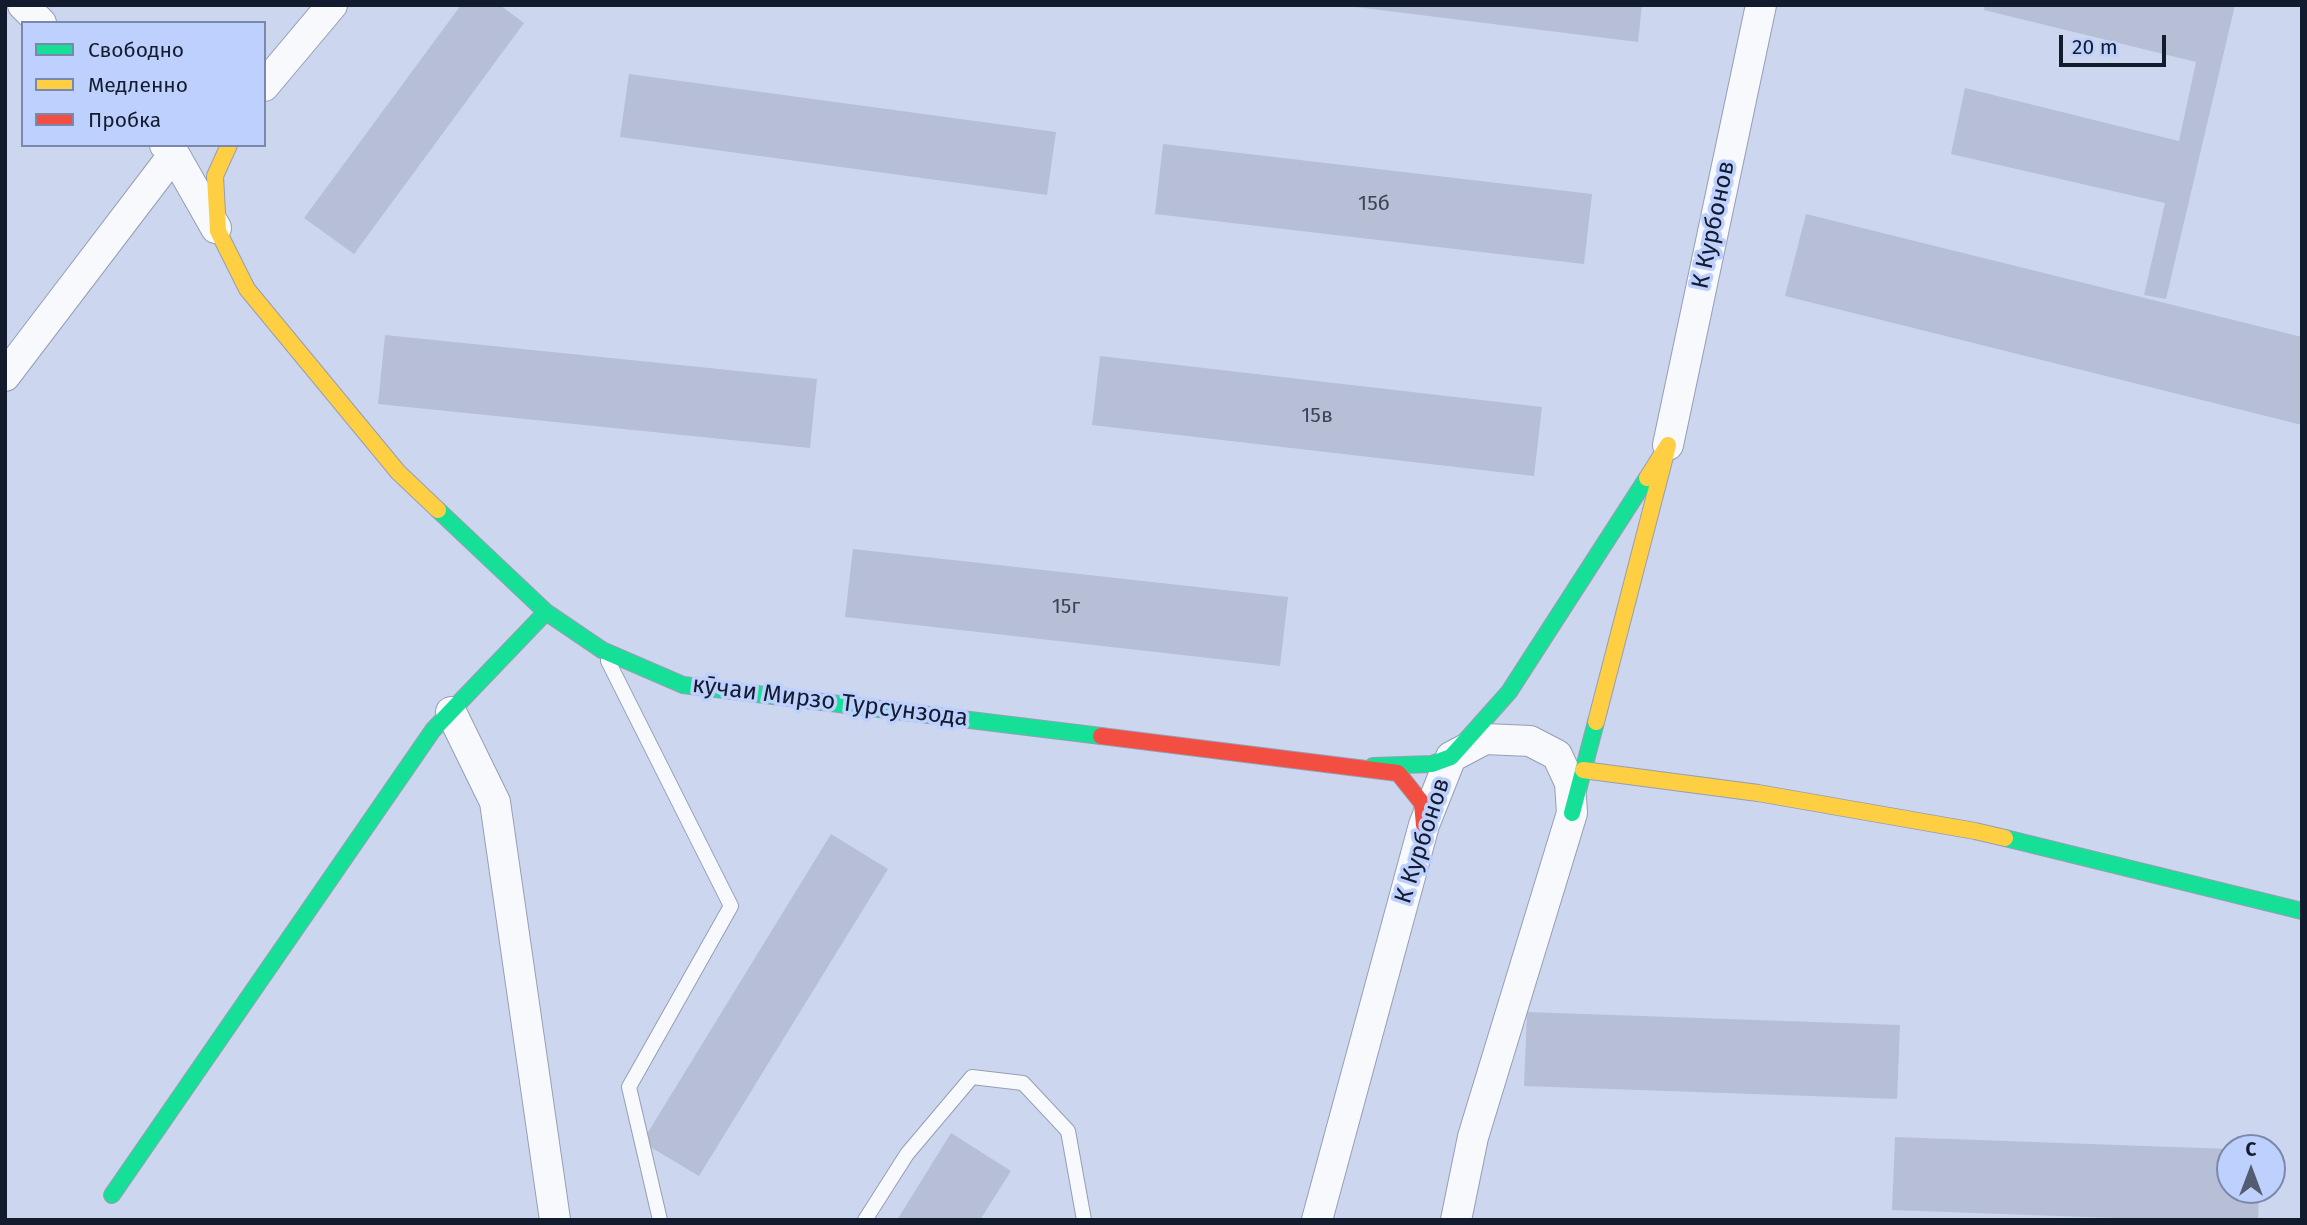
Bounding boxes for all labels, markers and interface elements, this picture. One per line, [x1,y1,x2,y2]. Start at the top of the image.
legend [21,21,266,147]
scale bar [2062,21,2169,65]
text: 20 m [2072,34,2118,60]
text: Свободно [88,37,184,63]
text: Медленно [88,72,188,98]
text: Пробка [88,107,161,133]
street label: К Курбонов [1686,158,1742,292]
house number: 15б [1358,191,1390,217]
house number: 15в [1301,403,1333,429]
house number: 15г [1052,594,1080,620]
street label: кӯчаи Мирзо Турсунзода [691,671,969,733]
street label: К Курбонов [1389,775,1457,907]
north arrow [2216,1134,2286,1204]
text: С [2246,1138,2256,1161]

